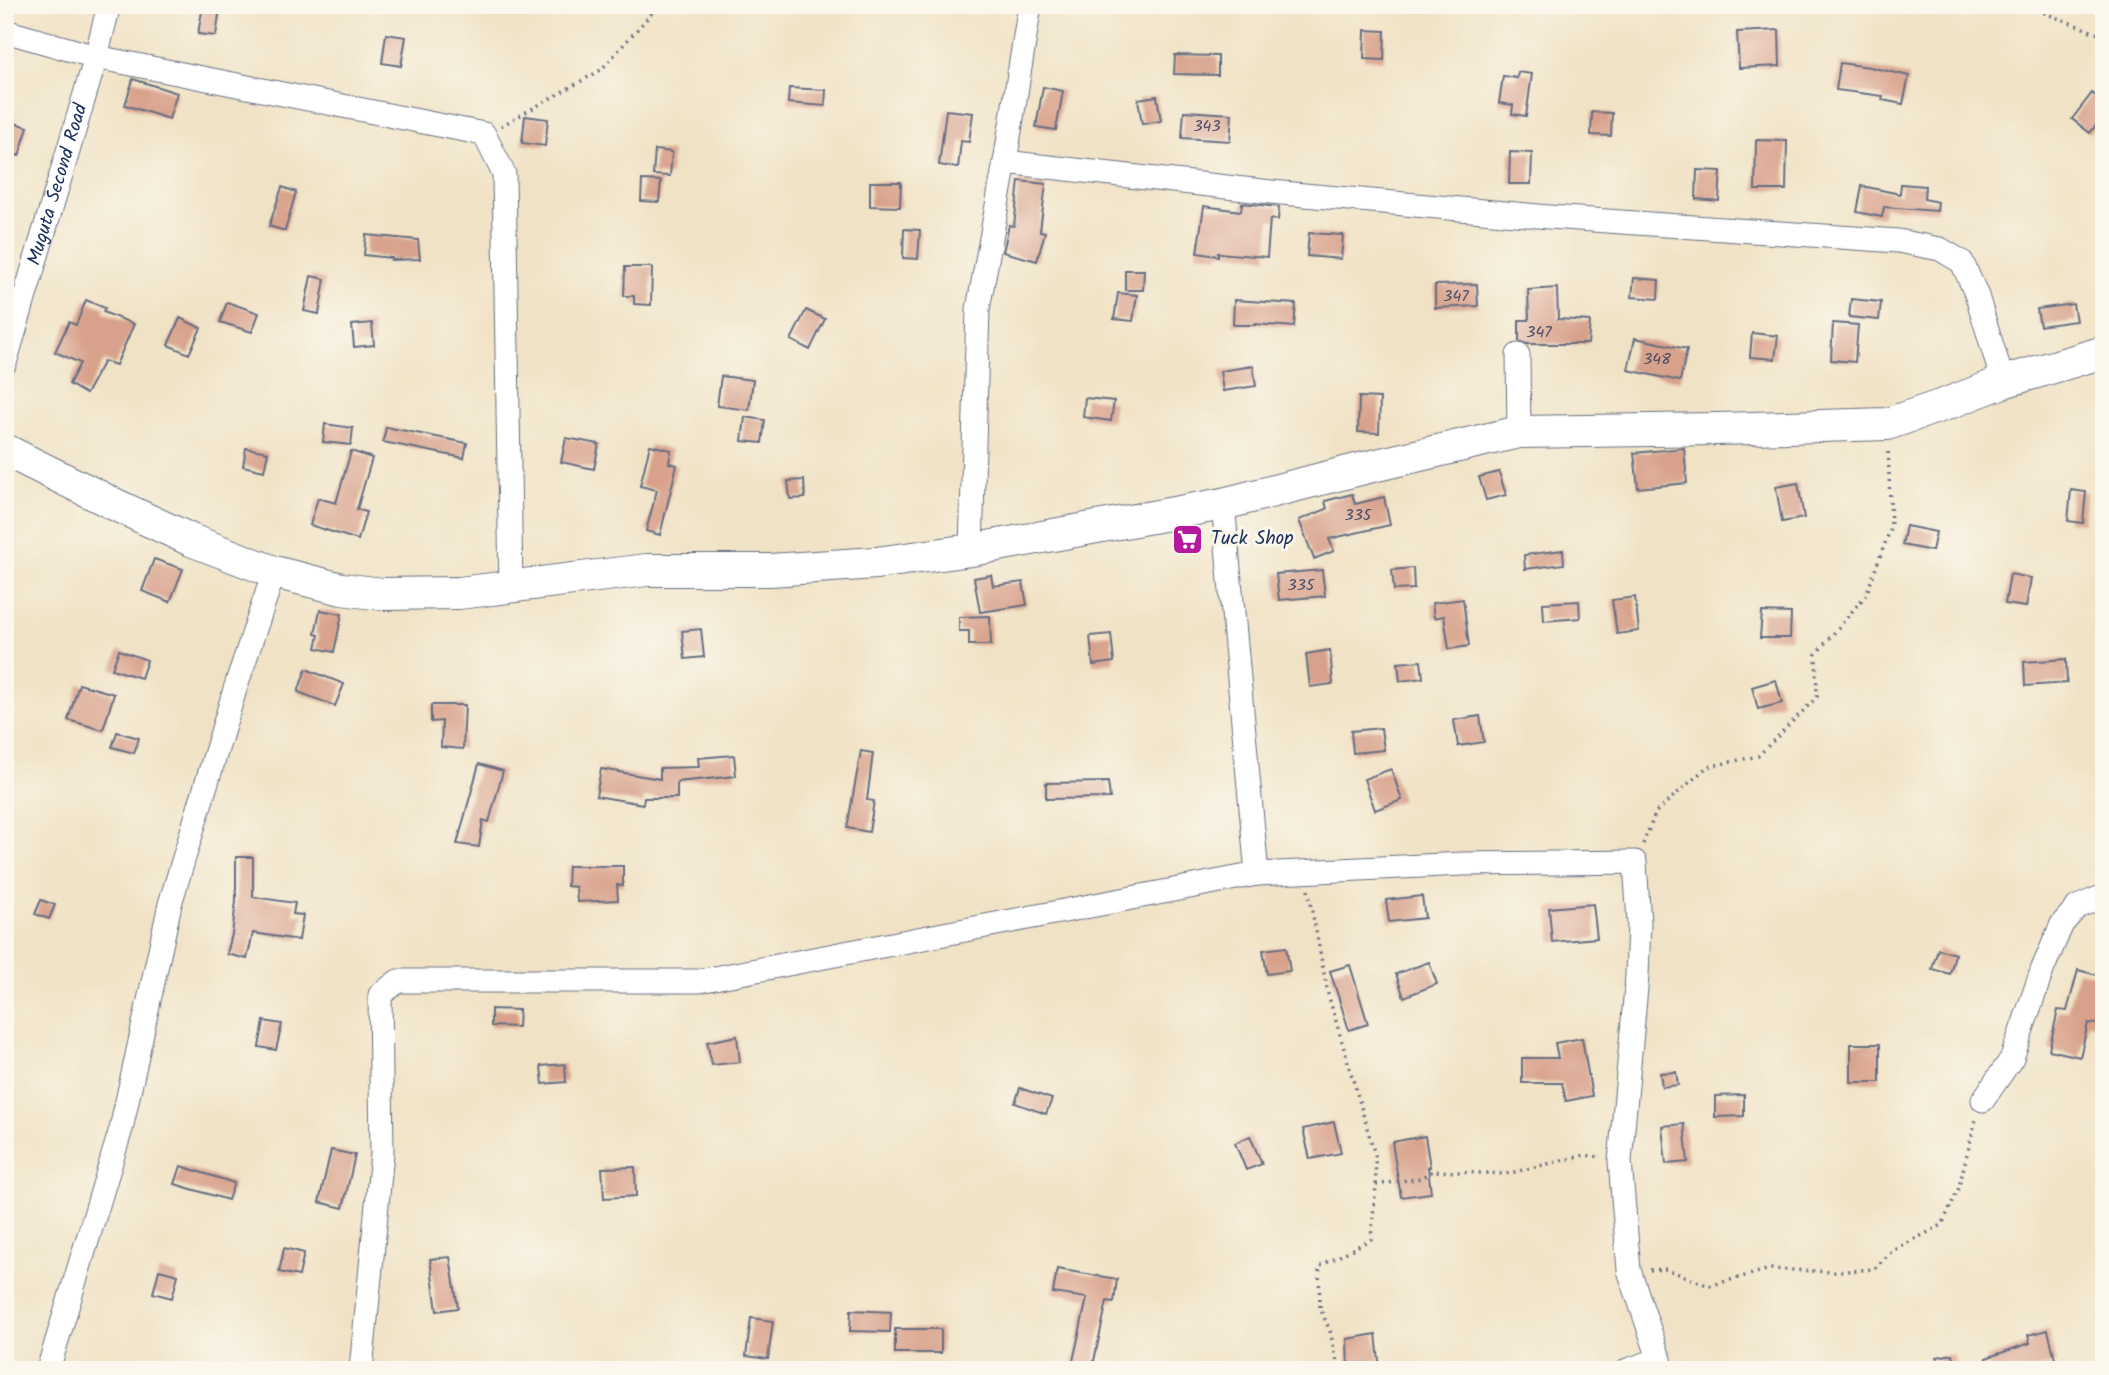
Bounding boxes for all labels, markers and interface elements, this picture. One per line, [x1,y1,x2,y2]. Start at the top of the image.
street label: Muguta Second Road [20,100,96,269]
house number: 343 [1193,114,1221,139]
house number: 347 [1443,284,1469,309]
house number: 347 [1526,320,1552,345]
house number: 348 [1643,347,1671,372]
house number: 335 [1345,503,1373,528]
supermarket icon: Tuck Shop [1171,522,1205,556]
place label: Tuck Shop [1211,524,1293,554]
house number: 335 [1288,573,1316,598]

